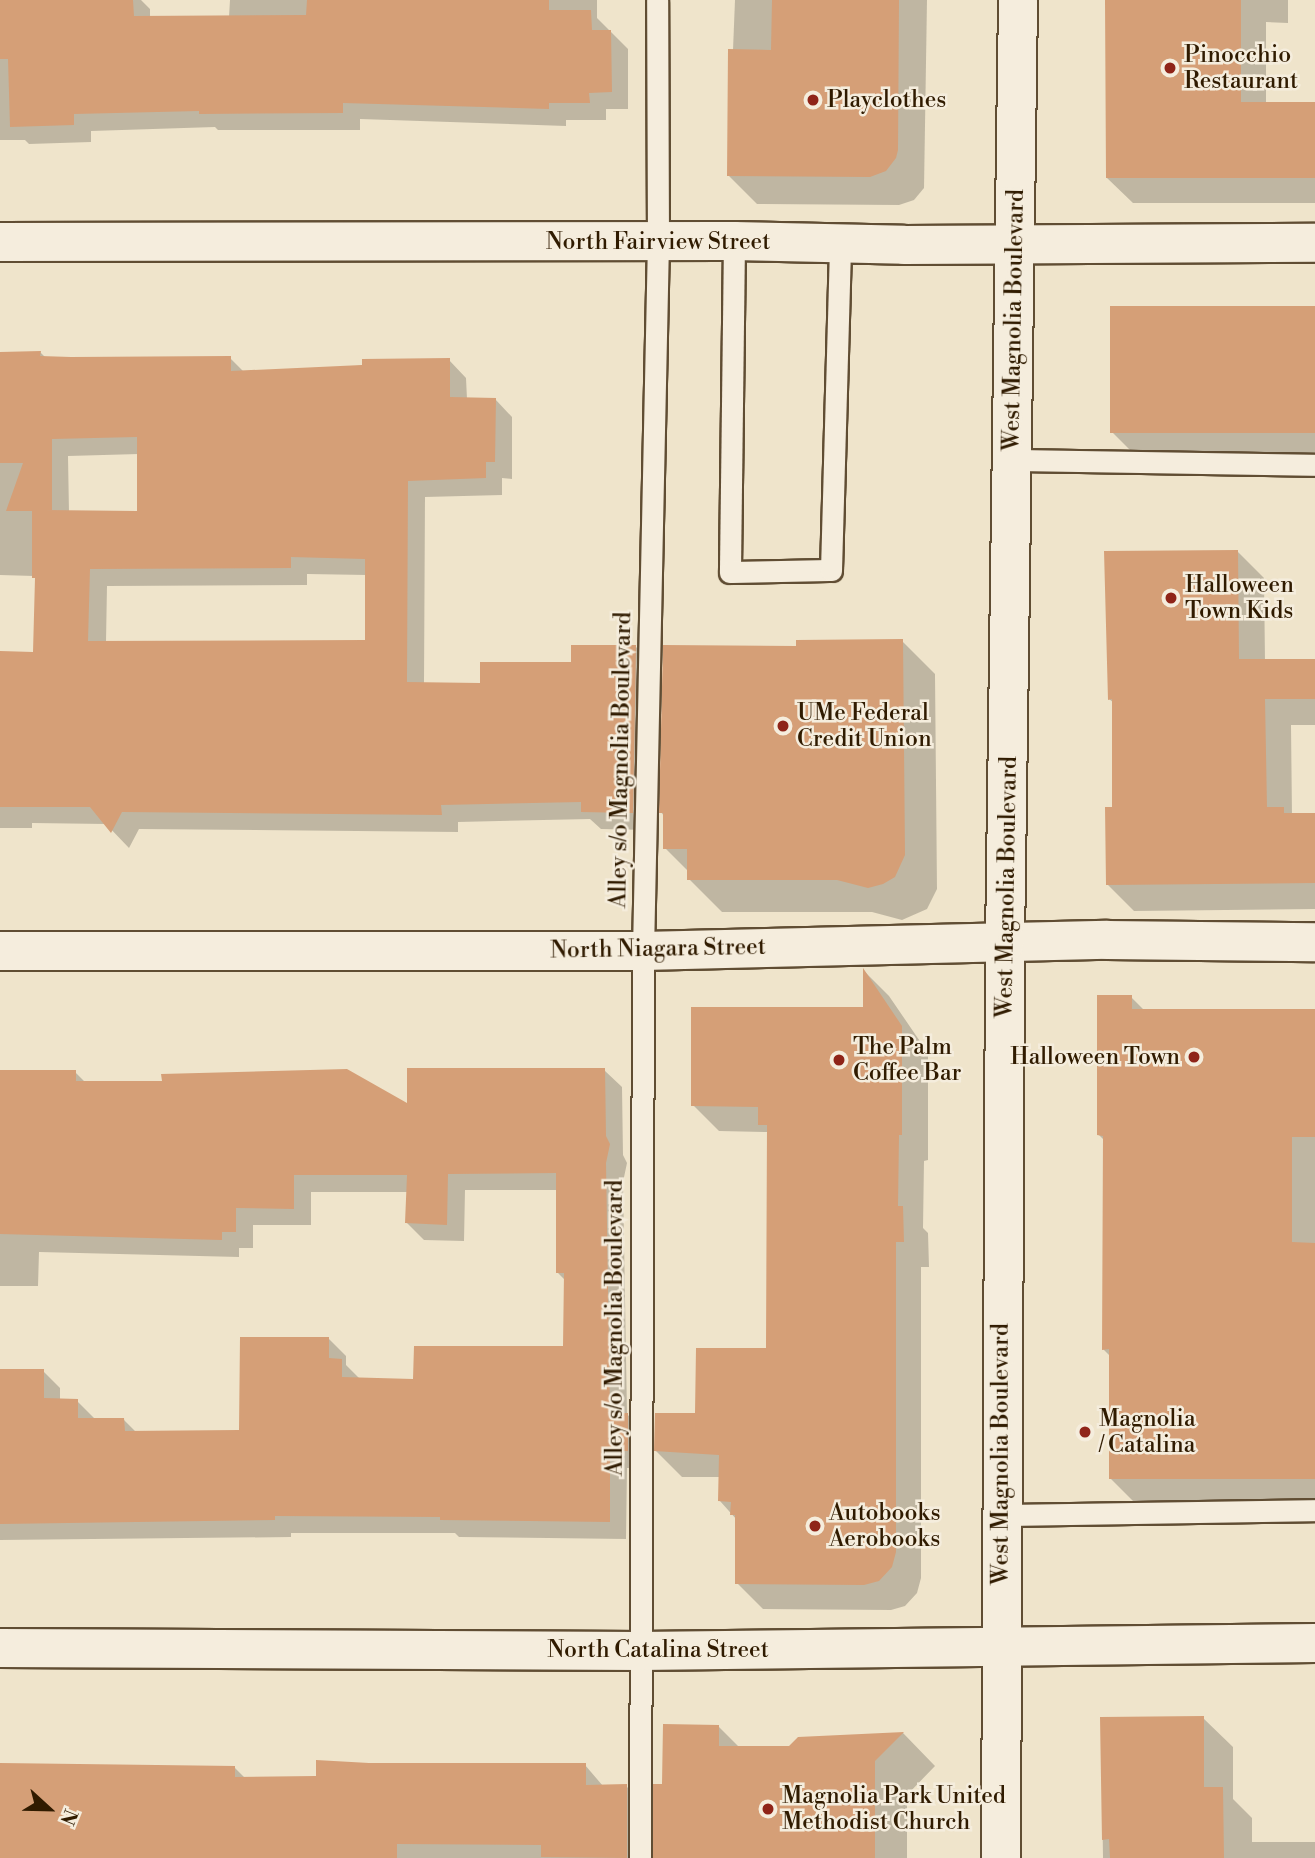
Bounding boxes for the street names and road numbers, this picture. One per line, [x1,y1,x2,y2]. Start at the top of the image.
street label: West Magnolia Boulevard [998,189,1030,451]
street label: North Fairview Street [546,228,770,256]
street label: Alley s/o Magnolia Boulevard [605,611,637,909]
street label: West Magnolia Boulevard [991,756,1023,1018]
street label: North Niagara Street [550,933,766,965]
street label: Alley s/o Magnolia Boulevard [601,1180,629,1476]
street label: West Magnolia Boulevard [987,1323,1015,1585]
street label: North Catalina Street [547,1636,769,1664]

